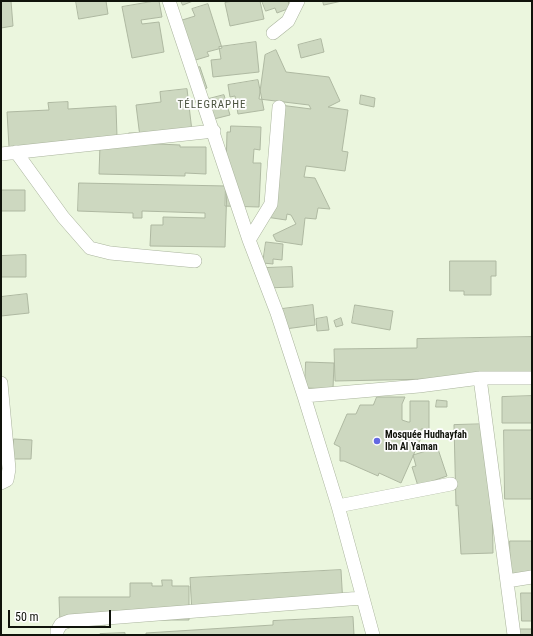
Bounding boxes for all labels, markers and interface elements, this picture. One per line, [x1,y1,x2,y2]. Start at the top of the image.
district label: TÉLEGRAPHE [178,98,246,112]
place label: Mosquée Hudhayfah Ibn Al Yaman [385,429,467,452]
marker: Mosquée Hudhayfah Ibn Al Yaman [372,436,382,446]
scale bar [10,602,113,628]
text: 50 m [15,610,39,624]

